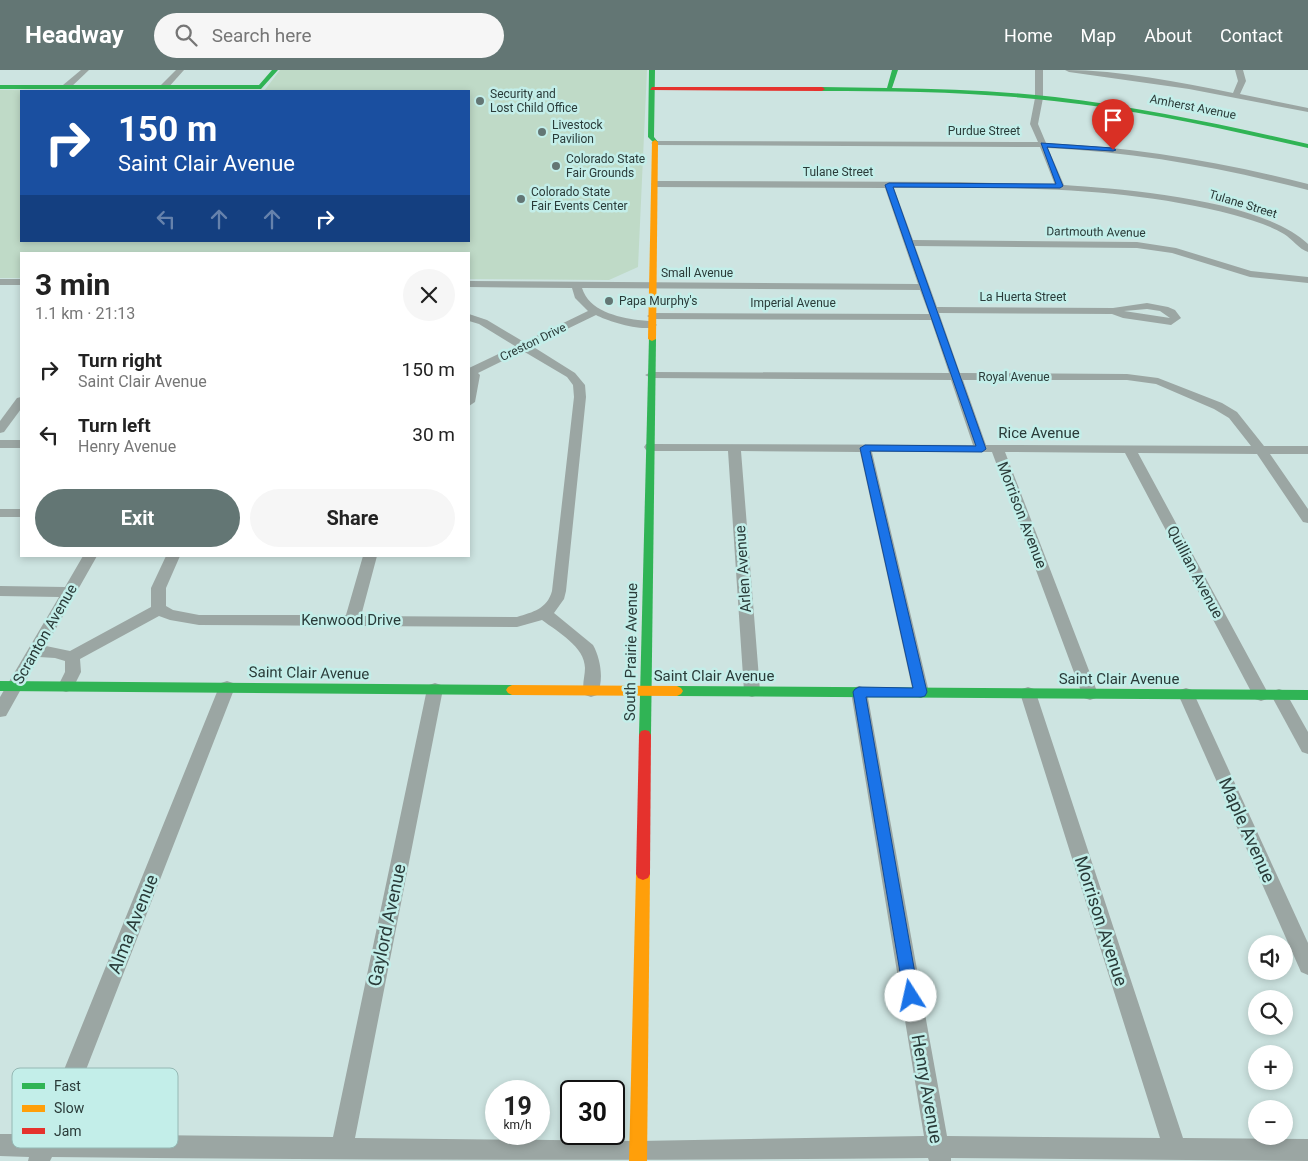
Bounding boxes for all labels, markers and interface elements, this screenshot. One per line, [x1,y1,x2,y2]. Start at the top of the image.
search box [154,13,504,58]
text: Headway [25,21,124,49]
icon: search [172,21,200,49]
text: Search here [212,24,312,47]
text: Home [1004,25,1053,46]
text: Map [1081,25,1116,46]
text: About [1144,25,1192,46]
text: Contact [1220,25,1283,46]
place label: Security and Lost Child Office [490,87,578,115]
street label: Amherst Avenue [1149,92,1237,122]
marker: Security and Lost Child Office [474,95,486,107]
pin [1092,99,1134,150]
icon: arrive [1099,106,1127,134]
text: 150 m [118,109,217,150]
icon: right [35,110,100,175]
place label: Livestock Pavilion [552,118,604,146]
street label: Purdue Street [948,124,1020,138]
marker: Livestock Pavilion [536,126,548,138]
text: Saint Clair Avenue [118,151,295,176]
place label: Colorado State Fair Grounds [566,152,645,180]
marker: Colorado State Fair Grounds [550,160,562,172]
street label: Tulane Street [803,165,873,179]
place label: Colorado State Fair Events Center [531,185,628,213]
street label: Tulane Street [1207,187,1279,221]
marker: Colorado State Fair Events Center [515,193,527,205]
icon: left [152,205,180,233]
icon: ahead [205,205,233,233]
icon: ahead [258,205,286,233]
icon: right [311,205,339,233]
street label: Dartmouth Avenue [1046,224,1146,240]
street label: Small Avenue [661,266,733,280]
text: 3 min [35,267,110,302]
button: close [403,269,455,321]
street label: La Huerta Street [980,290,1067,304]
place label: Papa Murphy's [619,294,697,308]
marker: Papa Murphy's [603,295,615,307]
street label: Imperial Avenue [750,296,836,310]
text: 1.1 km · 21:13 [35,304,135,323]
street label: Creston Drive [498,320,568,364]
text: Turn right [78,349,162,372]
icon: right [35,356,63,384]
text: 150 m [402,358,455,381]
street label: Royal Avenue [978,370,1050,384]
text: Saint Clair Avenue [78,372,207,391]
text: Turn left [78,414,151,437]
icon: left [35,421,63,449]
text: 30 m [412,423,455,446]
street label: Rice Avenue [998,424,1080,442]
text: Henry Avenue [78,437,176,456]
street label: Morrison Avenue [993,459,1051,571]
button: Exit [35,489,240,547]
button: Share [250,489,455,547]
street label: Quillian Avenue [1163,523,1227,621]
street label: Arlen Avenue [731,525,755,613]
street label: Scranton Avenue [9,581,81,687]
street label: South Prairie Avenue [621,583,641,721]
street label: Kenwood Drive [301,611,401,629]
street label: Saint Clair Avenue [249,663,370,683]
street label: Saint Clair Avenue [654,667,774,685]
street label: Saint Clair Avenue [1059,670,1179,688]
street label: Maple Avenue [1215,774,1280,886]
street label: Morrison Avenue [1071,853,1132,988]
street label: Gaylord Avenue [363,862,410,988]
street label: Alma Avenue [103,871,162,976]
map controls [1248,935,1293,1145]
button: sound [1248,935,1293,980]
position arrow [884,969,936,1021]
button: search [1248,990,1293,1035]
street label: Henry Avenue [908,1033,947,1145]
button: + [1248,1045,1293,1090]
legend [12,1068,178,1148]
text: Fast [54,1078,81,1094]
speed limit sign: 30 [560,1080,625,1145]
text: 19 [503,1092,532,1121]
text: Slow [54,1100,85,1116]
button: − [1248,1100,1293,1145]
text: km/h [503,1118,532,1132]
text: Jam [54,1123,82,1139]

